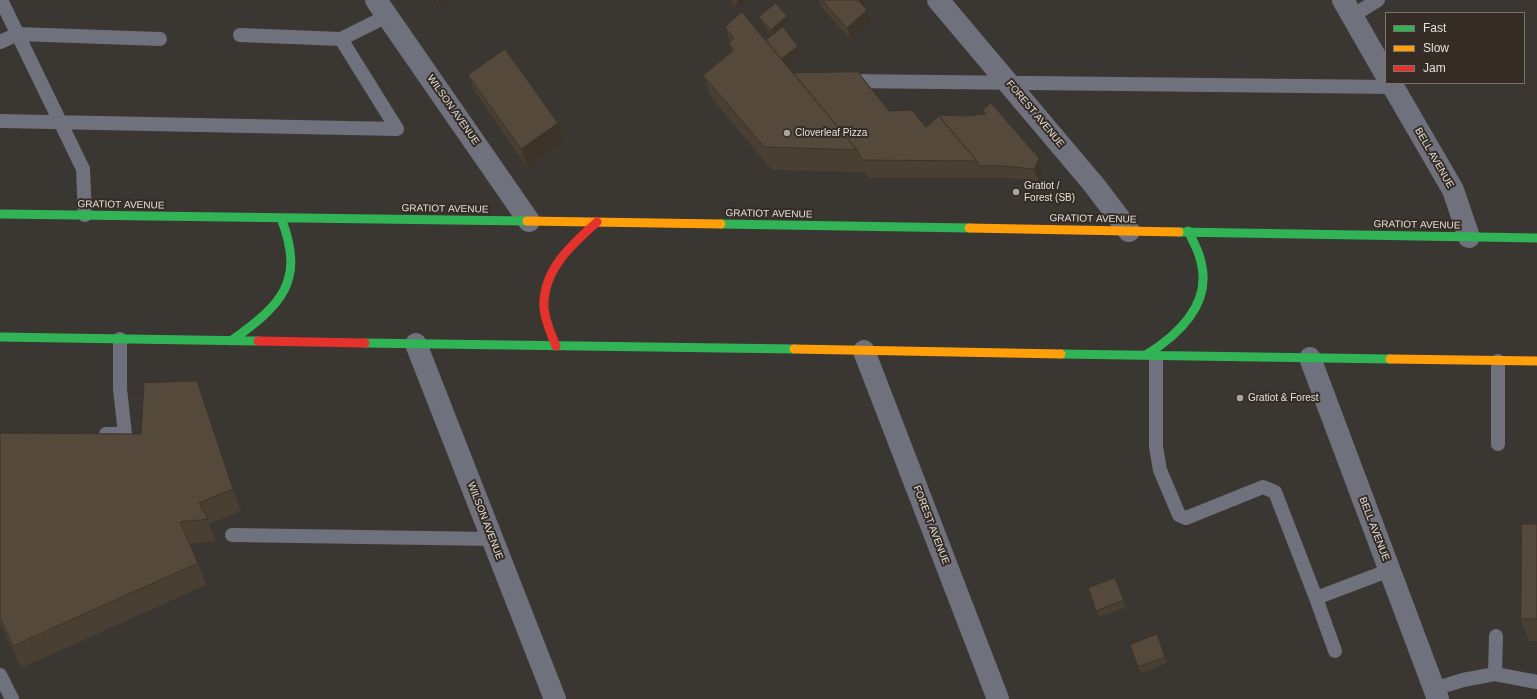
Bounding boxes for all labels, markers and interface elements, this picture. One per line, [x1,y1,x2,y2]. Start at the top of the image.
legend [1385,12,1525,84]
text: Fast [1423,21,1446,35]
text: Slow [1423,41,1449,55]
text: Jam [1423,61,1446,75]
street label: WILSON AVENUE [424,73,482,147]
street label: FOREST AVENUE [1003,78,1067,150]
street label: BELL AVENUE [1412,126,1456,190]
place label: Cloverleaf Pizza [795,127,867,139]
marker: Cloverleaf Pizza [782,128,792,138]
place label: Gratiot / Forest (SB) [1024,180,1075,204]
marker: Gratiot / Forest (SB) [1011,187,1021,197]
street label: GRATIOT AVENUE [77,198,165,212]
street label: GRATIOT AVENUE [401,202,489,216]
street label: GRATIOT AVENUE [725,207,813,221]
street label: GRATIOT AVENUE [1049,212,1137,226]
street label: GRATIOT AVENUE [1373,218,1461,232]
place label: Gratiot & Forest [1248,392,1319,404]
marker: Gratiot & Forest [1235,393,1245,403]
street label: WILSON AVENUE [465,480,505,562]
street label: FOREST AVENUE [910,484,952,566]
street label: BELL AVENUE [1356,495,1392,563]

